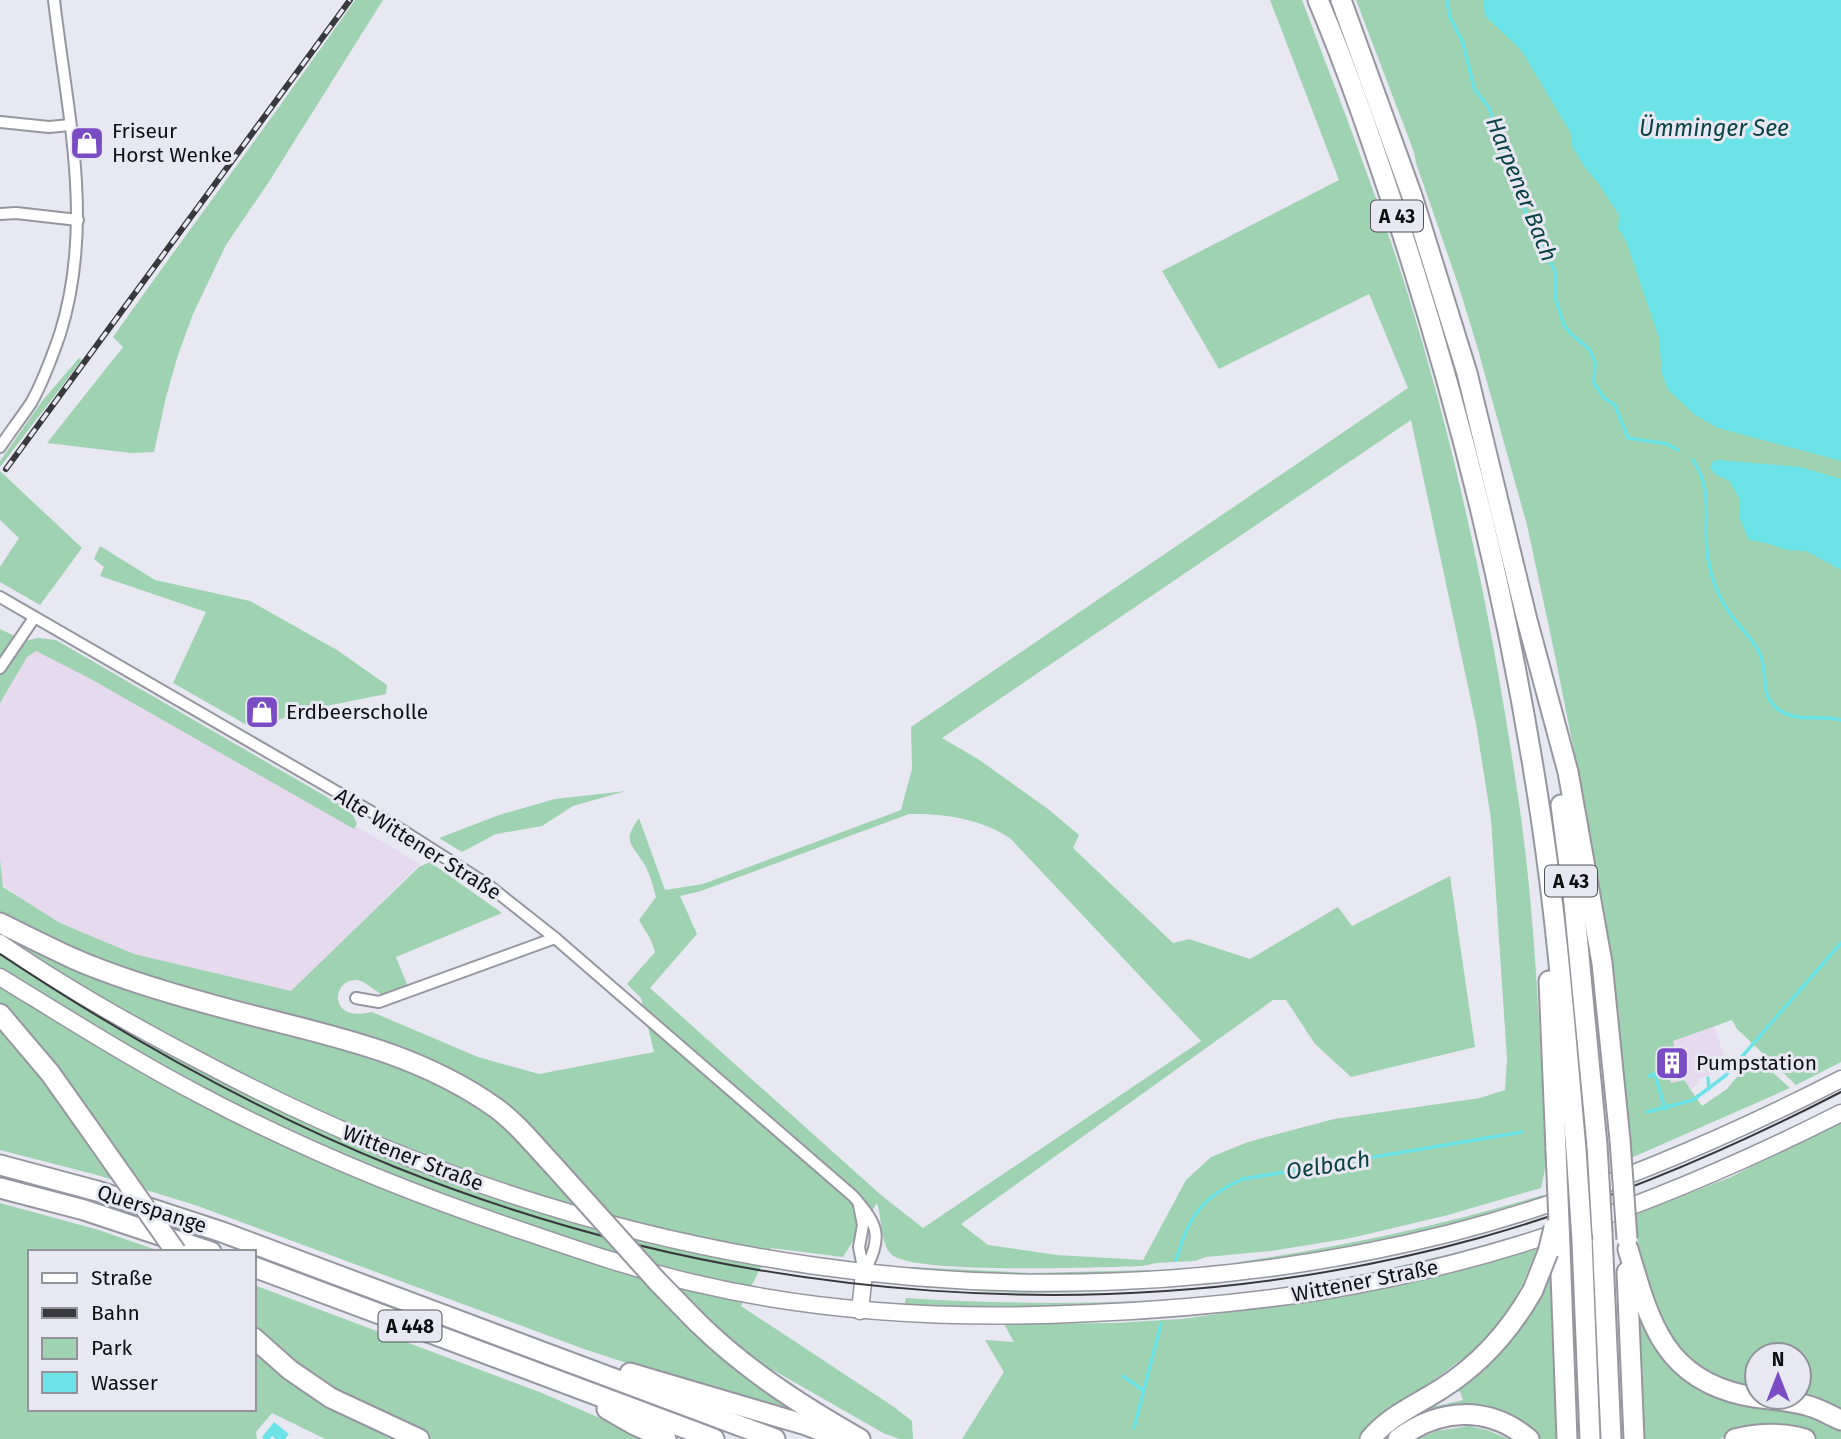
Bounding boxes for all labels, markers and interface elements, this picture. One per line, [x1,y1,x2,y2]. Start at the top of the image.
water label: Harpener Bach [1480,113,1564,265]
water label: Ümminger See [1639,114,1789,142]
place label: Friseur Horst Wenke [112,118,232,168]
shop icon: Friseur Horst Wenke [68,124,106,162]
road number: A 43 [1371,200,1423,232]
shop icon: Erdbeerscholle [243,693,281,731]
place label: Erdbeerscholle [286,699,428,725]
street label: Alte Wittener Straße [330,782,506,906]
road number: A 43 [1545,866,1597,897]
building icon: Pumpstation [1653,1044,1691,1082]
place label: Pumpstation [1696,1050,1817,1076]
street label: Wittener Straße [339,1119,487,1197]
water label: Oelbach [1284,1145,1372,1185]
street label: Querspange [94,1179,210,1239]
legend [28,1250,256,1411]
street label: Wittener Straße [1290,1254,1440,1308]
text: Straße [91,1265,153,1291]
text: Bahn [91,1300,140,1326]
road number: A 448 [378,1310,442,1342]
text: Park [91,1335,133,1361]
north arrow [1743,1341,1813,1411]
text: N [1772,1348,1784,1371]
text: Wasser [91,1370,158,1396]

